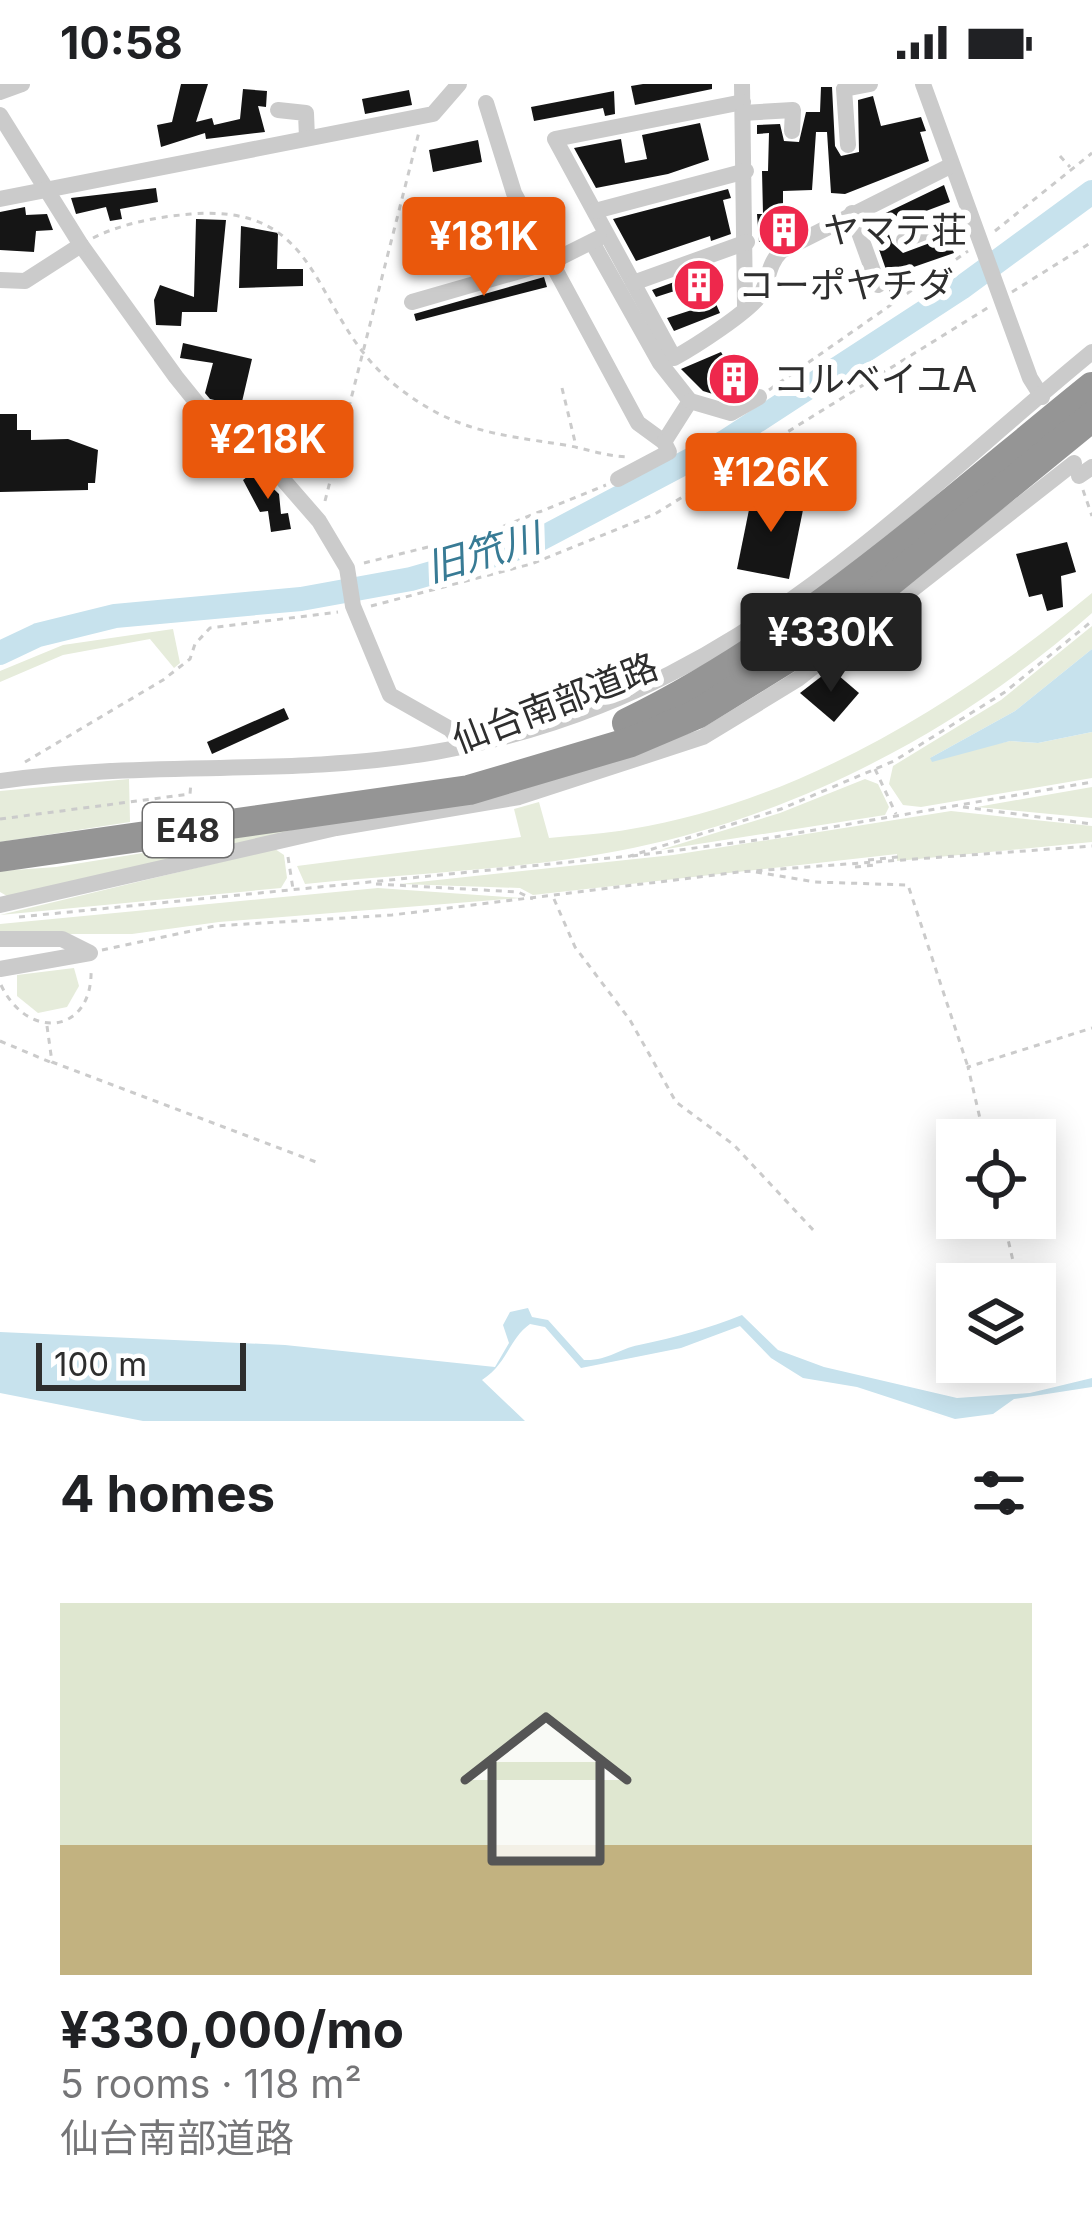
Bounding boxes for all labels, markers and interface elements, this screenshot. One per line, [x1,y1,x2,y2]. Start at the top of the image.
text: 10:58 [60,15,183,70]
pin: ¥181K [400,197,568,299]
building icon: ヤマテ荘 [756,202,812,258]
place label: ヤマテ荘 [823,208,967,252]
text: ¥181K [429,212,539,259]
building icon: コーポヤチダ [671,257,727,313]
place label: コーポヤチダ [738,263,954,307]
building icon: コルベイユA [706,351,762,407]
place label: コルベイユA [773,357,977,401]
pin: ¥218K [184,400,352,502]
text: ¥218K [209,415,327,462]
pin: ¥126K [687,433,855,535]
text: ¥126K [713,448,830,495]
water label: 旧笊川 [420,512,550,591]
pin: ¥330K [747,593,915,695]
text: ¥330K [768,608,894,655]
street label: 仙台南部道路 [446,644,664,762]
road number: E48 [143,803,233,857]
map controls [936,1119,1056,1383]
button: locate [936,1119,1056,1239]
button: layers [936,1263,1056,1383]
scale bar [36,1337,246,1390]
text: 100 m [54,1344,147,1384]
icon: filters [966,1460,1032,1526]
text: 4 homes [60,1463,275,1524]
icon: home [438,1681,654,1897]
text: ¥330,000/mo [60,1999,404,2060]
text: 5 rooms · 118 m² [60,2060,362,2107]
text: 仙台南部道路 [60,2114,294,2161]

